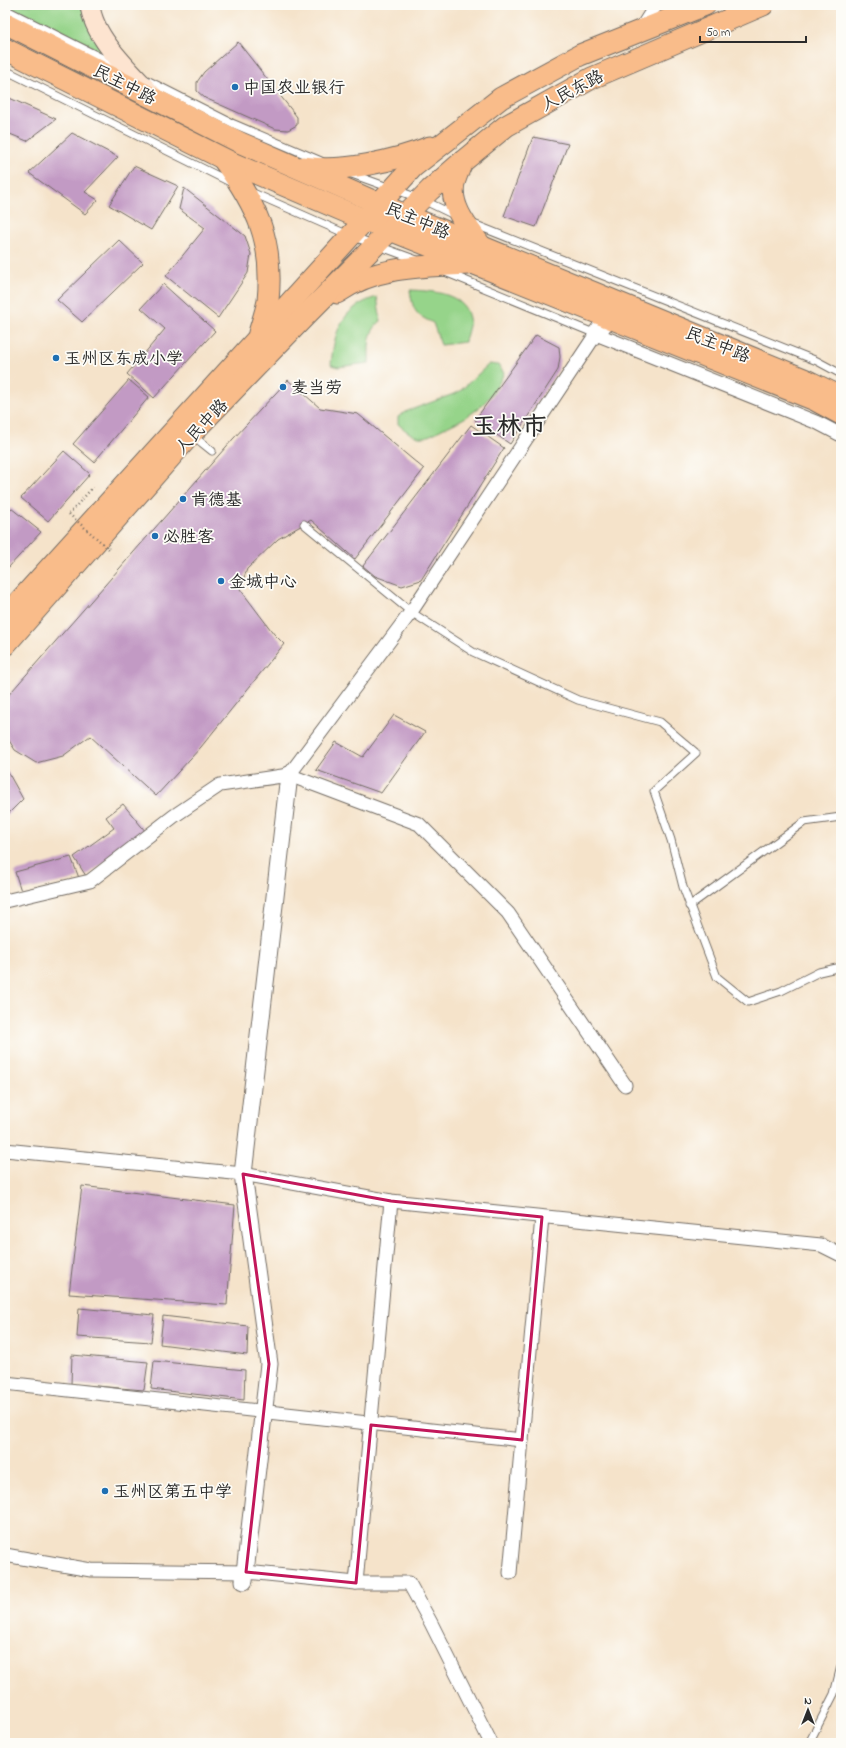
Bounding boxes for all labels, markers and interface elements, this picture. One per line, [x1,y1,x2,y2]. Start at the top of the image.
scale bar [700,18,806,44]
text: 50 m [706,24,730,42]
street label: 民主中路 [88,59,160,112]
street label: 人民东路 [537,64,609,118]
place label: 中国农业银行 [243,76,345,101]
marker: 中国农业银行 [230,82,240,92]
street label: 民主中路 [381,197,454,246]
street label: 民主中路 [681,321,754,370]
place label: 玉州区东成小学 [64,347,183,372]
marker: 玉州区东成小学 [51,353,61,363]
place label: 麦当劳 [291,376,342,401]
marker: 麦当劳 [278,382,288,392]
street label: 人民中路 [170,394,234,460]
district label: 玉林市 [471,410,547,446]
place label: 肯德基 [191,488,242,513]
marker: 肯德基 [178,494,188,504]
place label: 必胜客 [163,525,214,550]
marker: 必胜客 [150,531,160,541]
place label: 金城中心 [229,570,297,595]
marker: 金城中心 [216,576,226,586]
place label: 玉州区第五中学 [113,1480,232,1505]
marker: 玉州区第五中学 [100,1486,110,1496]
north arrow [788,1690,828,1730]
text: N [804,1693,812,1709]

